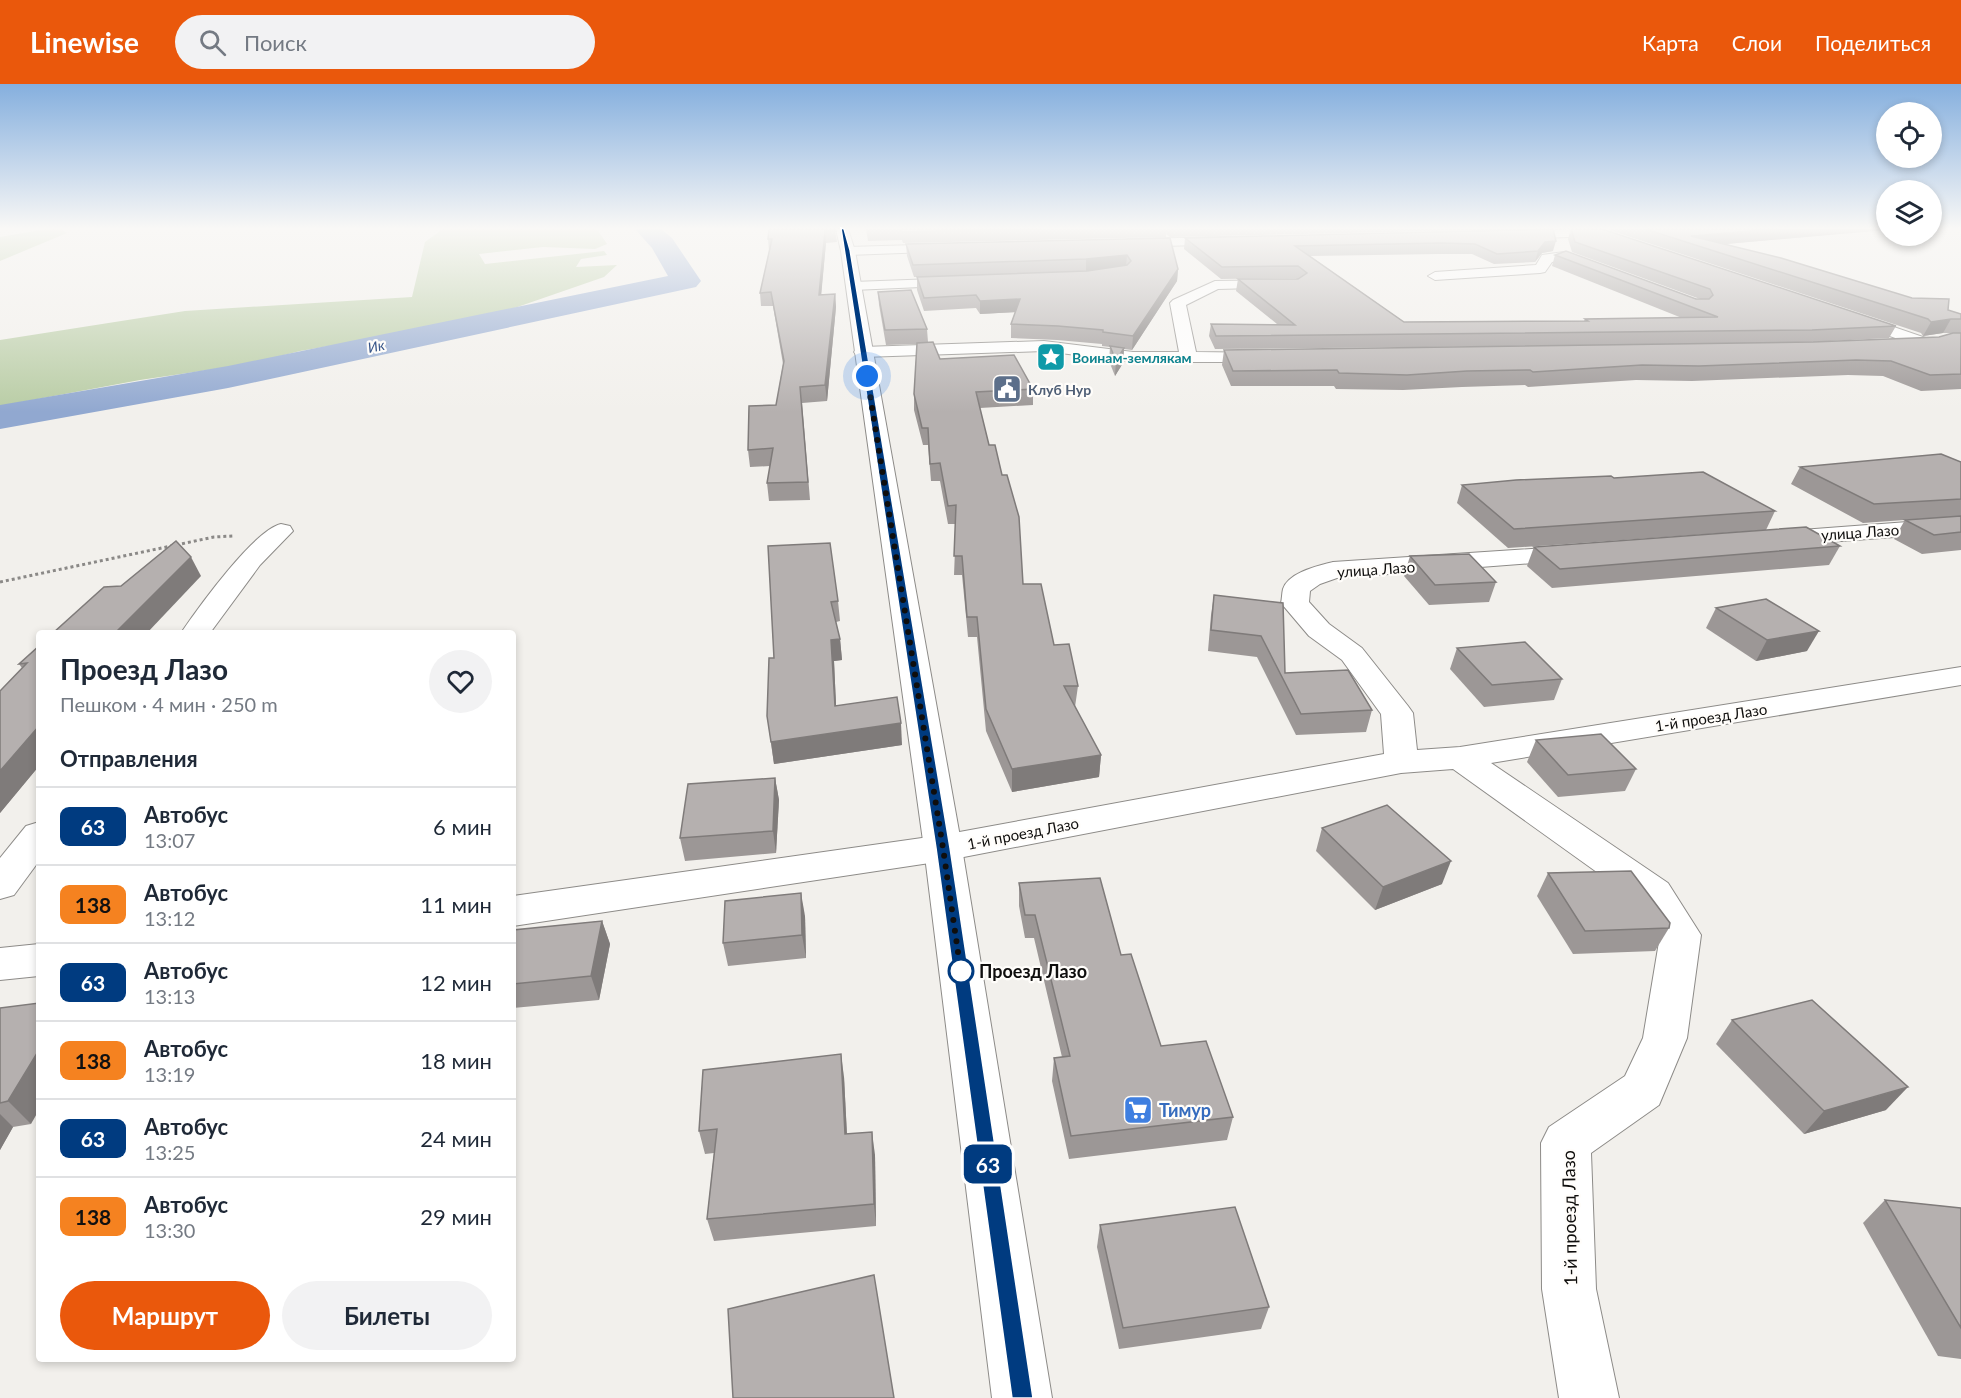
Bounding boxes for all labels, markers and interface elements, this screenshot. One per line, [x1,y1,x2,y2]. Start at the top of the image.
search box [175,15,595,69]
text: Linewise [30,25,139,59]
icon: search [196,26,229,59]
text: Поиск [244,29,307,56]
text: Карта [1642,30,1699,55]
text: Слои [1732,30,1782,55]
text: Поделиться [1815,30,1931,55]
map controls [1876,102,1942,246]
button: locate [1876,102,1942,168]
button: layers [1876,180,1942,246]
water label: Ик [366,336,386,356]
place icon: Воинам-землякам [1035,341,1067,373]
place label: Воинам-землякам [1072,349,1192,366]
your location [852,361,882,391]
public building icon: Клуб Нур [991,373,1023,405]
place label: Клуб Нур [1028,381,1091,398]
street label: улица Лазо [1820,520,1900,544]
street label: улица Лазо [1336,557,1416,581]
button: heart [429,650,492,713]
text: Проезд Лазо [60,652,228,686]
text: Пешком · 4 мин · 250 m [60,692,278,716]
street label: 1-й проезд Лазо [1654,699,1768,735]
text: Отправления [60,745,198,772]
text: Автобус [144,801,228,828]
text: 6 мин [433,813,492,840]
street label: 1-й проезд Лазо [966,813,1080,853]
text: 63 [81,814,105,839]
text: 13:07 [144,828,195,852]
text: Автобус [144,879,228,906]
text: 11 мин [420,891,492,918]
text: 138 [75,892,111,917]
text: 13:12 [144,906,195,930]
text: Автобус [144,957,228,984]
marker: Проезд Лазо [948,958,974,984]
place label: Проезд Лазо [979,960,1087,982]
text: 12 мин [420,969,492,996]
text: 63 [81,970,105,995]
text: 13:13 [144,984,195,1008]
text: Автобус [144,1035,228,1062]
text: 18 мин [420,1047,492,1074]
text: 138 [75,1048,111,1073]
text: 13:19 [144,1062,195,1086]
supermarket icon: Тимур [1122,1094,1154,1126]
place label: Тимур [1159,1099,1211,1121]
text: Автобус [144,1113,228,1140]
text: 24 мин [420,1125,492,1152]
text: 63 [81,1126,105,1151]
text: 13:25 [144,1140,195,1164]
line badge: 63 [961,1144,1015,1184]
street label: 1-й проезд Лазо [1557,1150,1581,1286]
text: 63 [976,1152,1000,1177]
text: Автобус [144,1191,228,1218]
text: 29 мин [420,1203,492,1230]
text: 138 [75,1204,111,1229]
text: 13:30 [144,1218,195,1242]
button: Маршрут [60,1281,270,1350]
button: Билеты [282,1281,492,1350]

